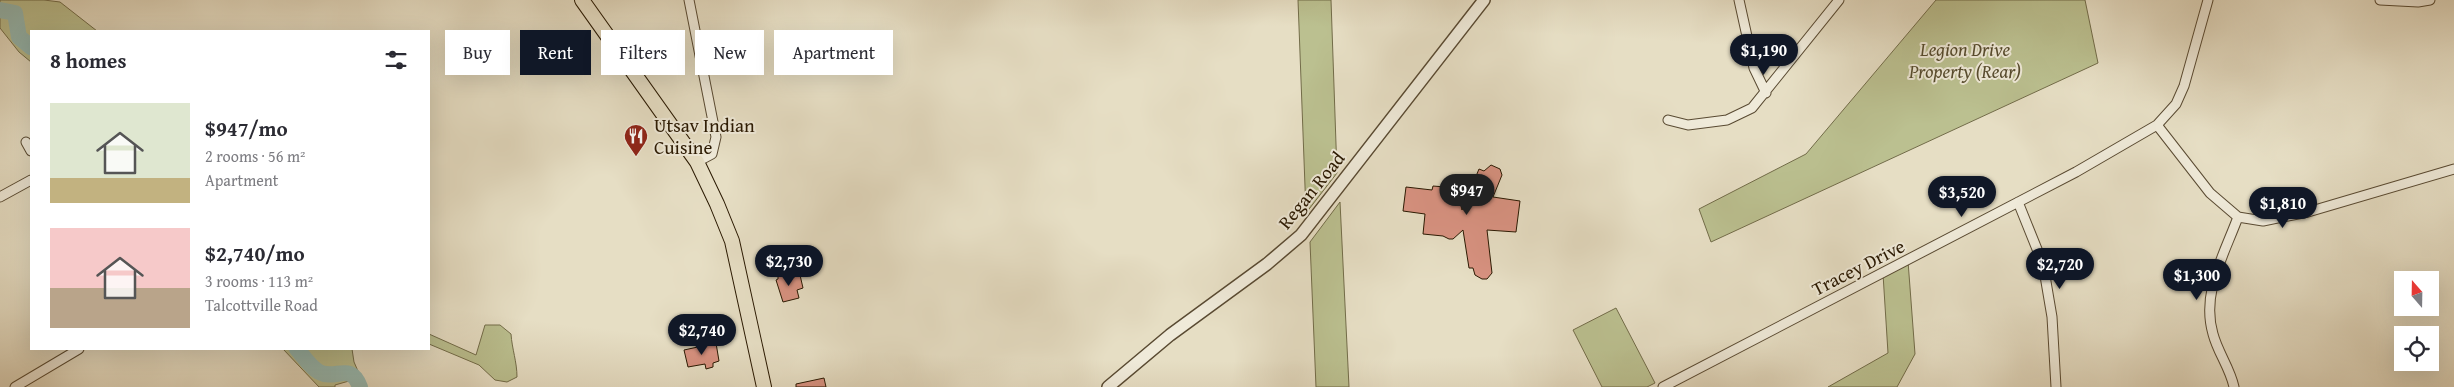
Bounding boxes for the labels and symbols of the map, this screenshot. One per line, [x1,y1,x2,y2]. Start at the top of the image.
pin: $1,190 [1723,34,1805,76]
park label: Legion Drive Property (Rear) [1908,35,2021,85]
place label: Utsav Indian Cuisine [654,111,755,161]
restaurant icon: Utsav Indian Cuisine [623,123,649,157]
street label: Regan Road [1271,144,1352,235]
pin: $947 [1437,174,1497,216]
pin: $3,520 [1921,176,2003,218]
pin: $1,810 [2242,186,2324,229]
street label: Tracey Drive [1807,232,1909,302]
pin: $2,730 [748,244,830,287]
pin: $2,720 [2019,248,2101,290]
pin: $1,300 [2156,258,2238,301]
north arrow [2394,271,2439,316]
pin: $2,740 [661,314,743,356]

